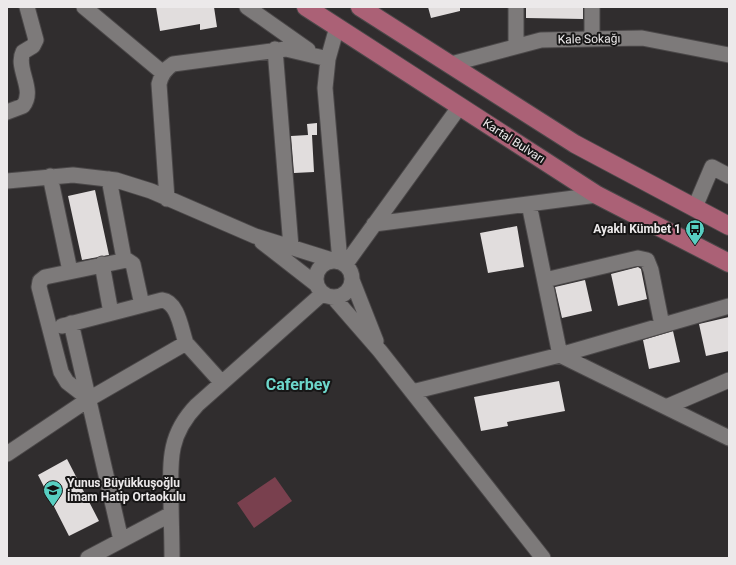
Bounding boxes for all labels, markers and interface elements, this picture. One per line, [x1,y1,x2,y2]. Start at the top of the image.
street label: Kale Sokağı [558,31,620,47]
street label: Kartal Bulvarı [480,116,548,166]
bus stop icon: Ayaklı Kümbet 1 [684,218,706,246]
place label: Ayaklı Kümbet 1 [593,222,681,236]
district label: Caferbey [266,375,331,394]
place label: Yunus Büyükkuşoğlu İmam Hatip Ortaokulu [67,476,186,504]
school or university icon: Yunus Büyükkuşoğlu İmam Hatip Ortaokulu [42,479,64,507]

